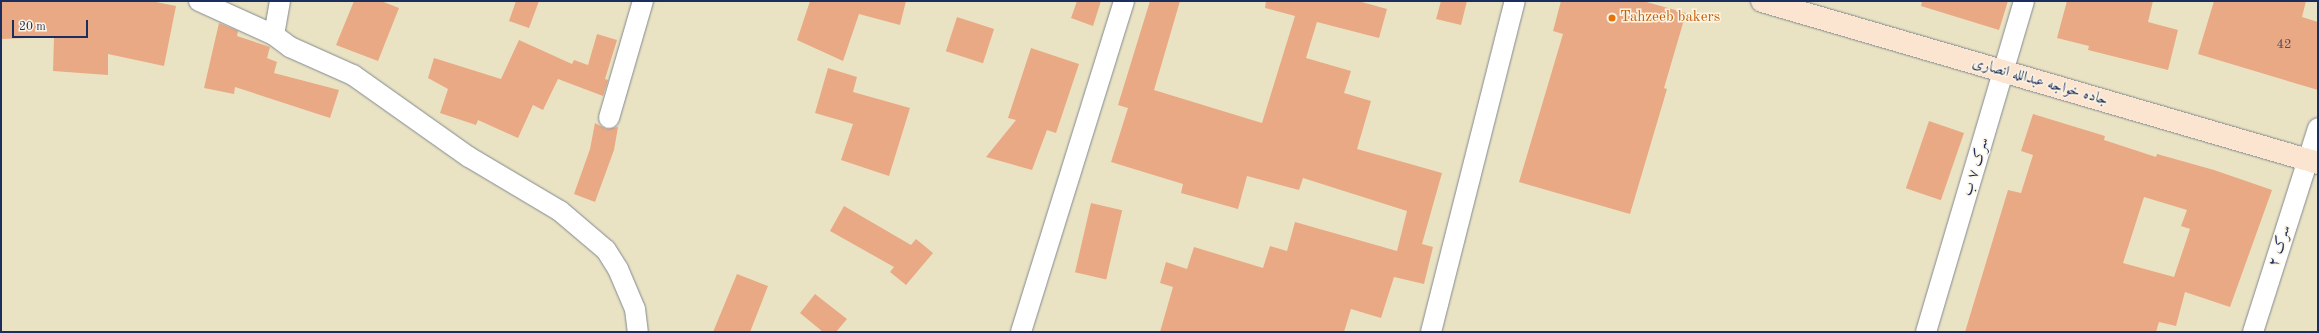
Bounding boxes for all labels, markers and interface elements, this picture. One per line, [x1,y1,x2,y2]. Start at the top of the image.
place label: Tahzeeb bakers [1620,9,1720,27]
scale bar [14,12,90,38]
marker: Tahzeeb bakers [1607,13,1617,23]
text: 20 m [19,21,46,33]
house number: 42 [2276,37,2292,53]
street label: جاده خواجه عبدالله انصاری [1970,54,2110,110]
street label: سرک ۷ ب [1959,136,1993,198]
street label: سرک ۲ [2265,223,2295,269]

